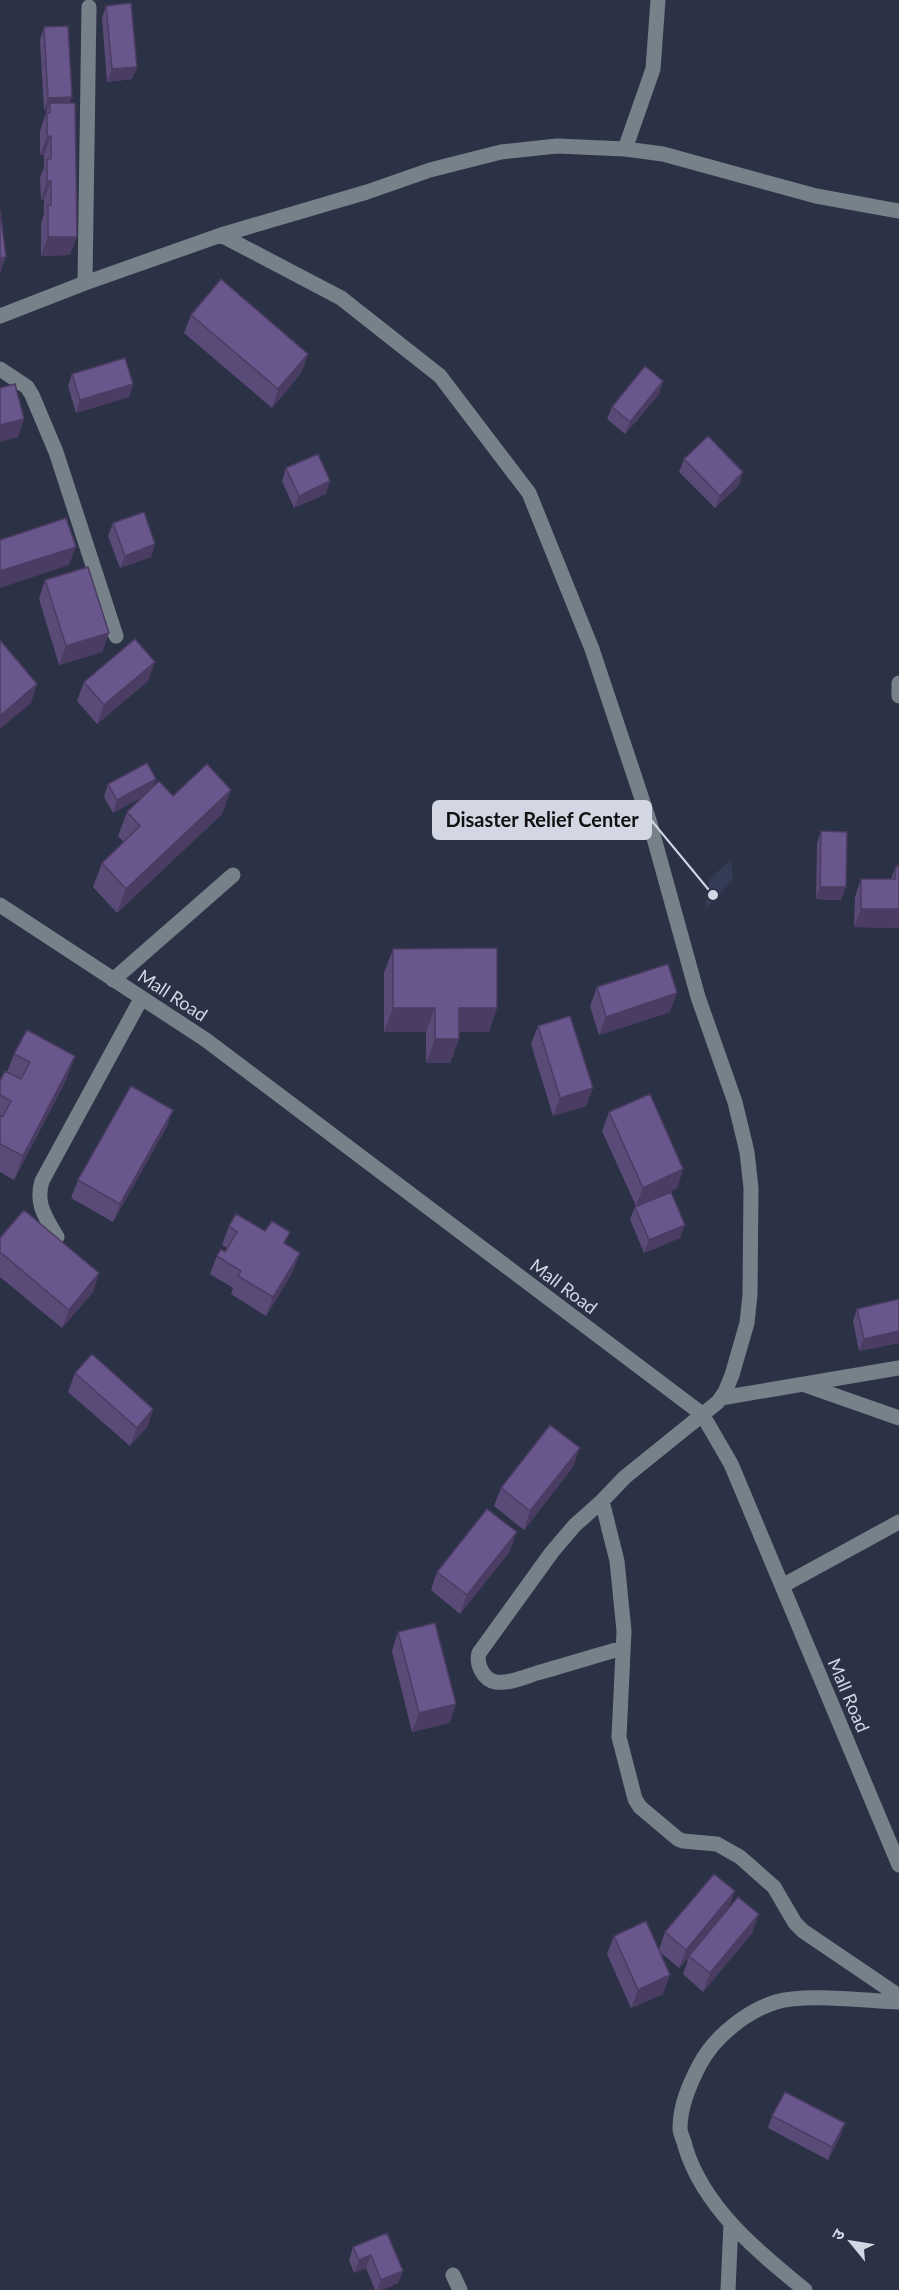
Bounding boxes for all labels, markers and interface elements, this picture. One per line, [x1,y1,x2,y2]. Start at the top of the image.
callout: Disaster Relief Center [433,801,651,839]
text: Disaster Relief Center [445,807,639,831]
street label: Mall Road [134,964,212,1026]
street label: Mall Road [526,1254,602,1318]
street label: Mall Road [824,1655,874,1735]
north arrow [821,2212,881,2272]
text: उ [827,2225,848,2243]

